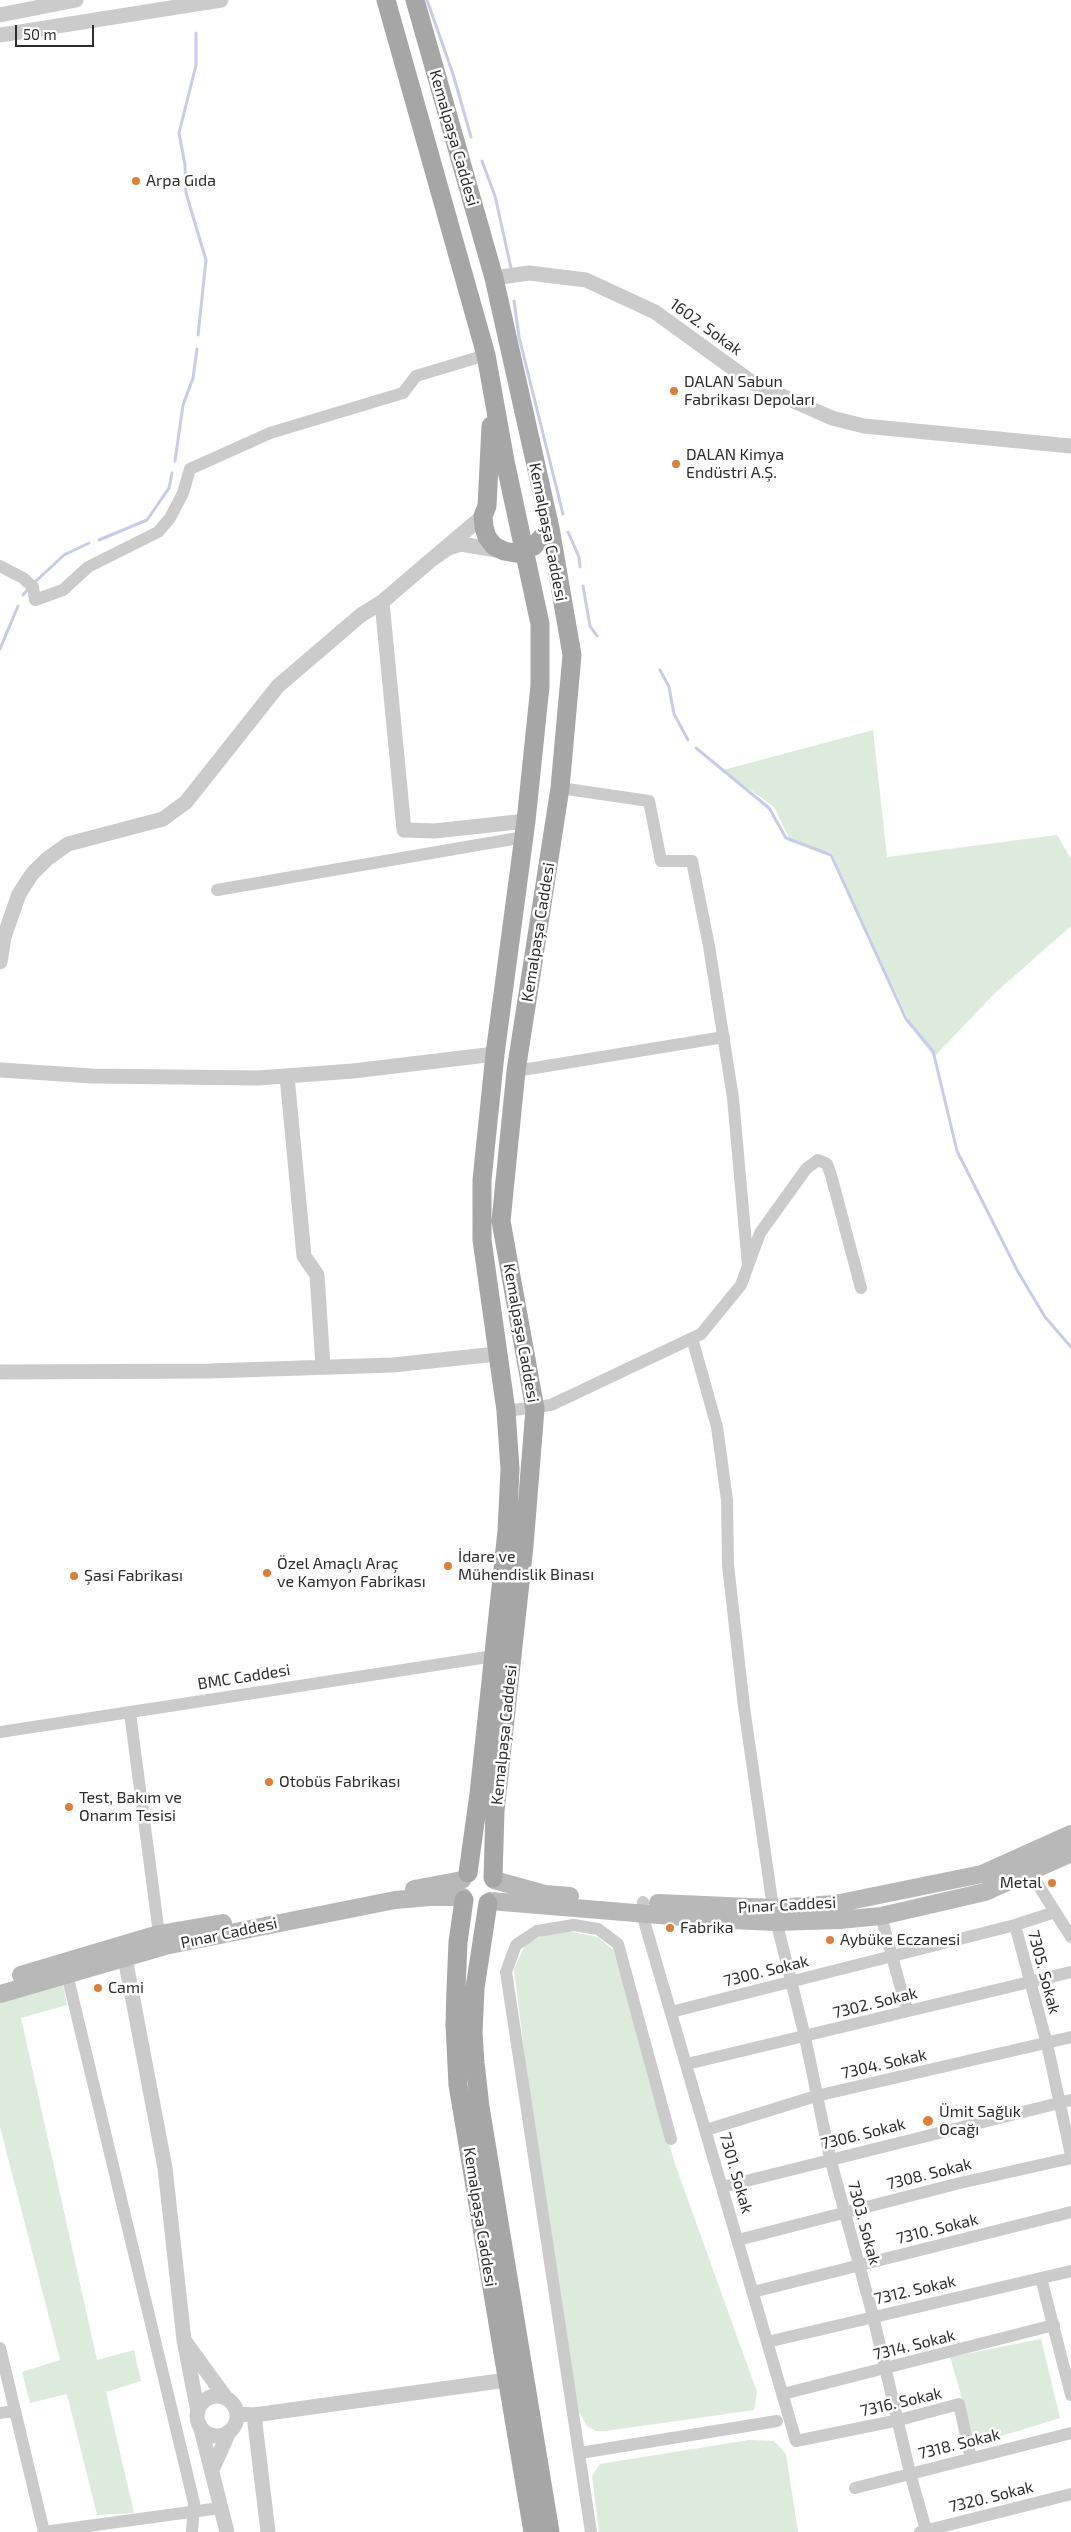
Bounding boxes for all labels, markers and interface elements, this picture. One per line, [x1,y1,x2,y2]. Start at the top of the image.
scale bar [18,15,96,47]
text: 50 m [23,25,57,43]
street label: Kemalpaşa Caddesi [425,68,483,208]
place label: Arpa Gıda [146,171,216,191]
marker: Arpa Gıda [130,175,142,187]
street label: 1602. Sokak [666,294,746,360]
place label: DALAN Sabun Fabrikası Depoları [684,372,815,410]
marker: DALAN Sabun Fabrikası Depoları [668,385,680,397]
place label: DALAN Kimya Endüstri A.Ş. [686,445,784,483]
marker: DALAN Kimya Endüstri A.Ş. [670,458,682,470]
street label: Kemalpaşa Caddesi [525,461,571,603]
street label: Kemalpaşa Caddesi [518,861,558,1003]
street label: Kemalpaşa Caddesi [499,1262,543,1404]
place label: İdare ve Mühendislik Binası [458,1547,594,1585]
place label: Özel Amaçlı Araç ve Kamyon Fabrikası [277,1554,426,1592]
marker: İdare ve Mühendislik Binası [442,1560,454,1572]
place label: Şasi Fabrikası [84,1566,183,1586]
marker: Özel Amaçlı Araç ve Kamyon Fabrikası [261,1567,273,1579]
marker: Şasi Fabrikası [68,1570,80,1582]
street label: BMC Caddesi [196,1660,292,1694]
street label: Kemalpaşa Caddesi [487,1664,521,1806]
place label: Otobüs Fabrikası [279,1772,400,1792]
marker: Otobüs Fabrikası [263,1776,275,1788]
place label: Test, Bakım ve Onarım Tesisi [79,1788,182,1826]
marker: Test, Bakım ve Onarım Tesisi [63,1801,75,1813]
place label: Metal [1000,1873,1042,1893]
marker: Metal [1046,1877,1058,1889]
street label: Pınar Caddesi [737,1893,837,1917]
street label: Pınar Caddesi [179,1913,279,1953]
place label: Fabrika [680,1918,733,1938]
marker: Fabrika [664,1922,676,1934]
street label: 7305. Sokak [1024,1928,1064,2016]
place label: Aybüke Eczanesi [840,1930,960,1950]
marker: Aybüke Eczanesi [824,1934,836,1946]
street label: 7300. Sokak [722,1951,810,1991]
place label: Cami [108,1978,144,1998]
marker: Cami [92,1982,104,1994]
street label: 7302. Sokak [831,1983,919,2023]
street label: 7304. Sokak [839,2045,929,2083]
place label: Ümit Sağlık Ocağı [939,2102,1021,2140]
street label: 7306. Sokak [819,2114,907,2154]
marker: Ümit Sağlık Ocağı [921,2114,935,2128]
street label: 7301. Sokak [715,2130,757,2216]
street label: Kemalpaşa Caddesi [460,2146,500,2288]
street label: 7308. Sokak [885,2154,973,2194]
street label: 7303. Sokak [844,2179,884,2267]
street label: 7310. Sokak [894,2210,980,2248]
street label: 7312. Sokak [872,2271,958,2309]
street label: 7314. Sokak [871,2326,957,2364]
street label: 7316. Sokak [858,2383,944,2421]
street label: 7318. Sokak [916,2425,1002,2463]
street label: 7320. Sokak [947,2477,1035,2517]

